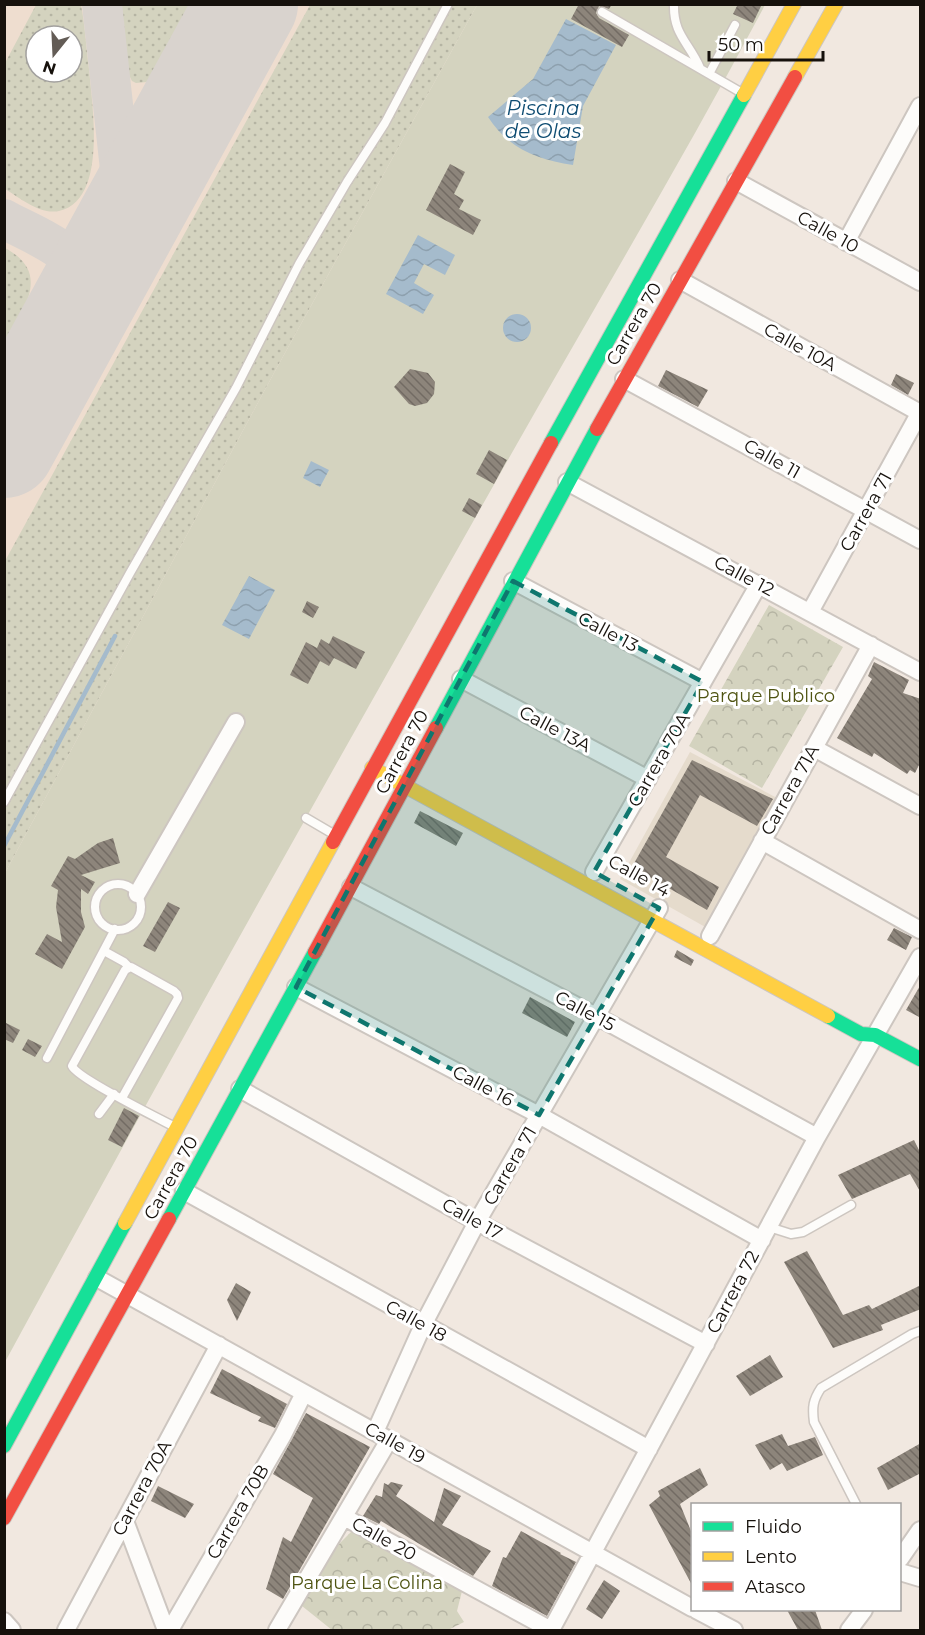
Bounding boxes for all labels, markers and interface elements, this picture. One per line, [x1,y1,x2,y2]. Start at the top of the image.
north arrow [24,24,84,84]
scale bar [709,24,823,62]
text: 50 m [718,34,764,56]
text: N [40,57,59,79]
water label: Piscina de Olas [505,96,581,143]
street label: Calle 10 [793,206,863,258]
street label: Carrera 70 [601,279,667,369]
street label: Calle 10A [760,318,840,376]
street label: Calle 11 [740,434,804,484]
street label: Carrera 71 [835,468,897,556]
street label: Calle 12 [710,551,778,601]
street label: Calle 13 [574,607,642,657]
park label: Parque Publico [697,685,835,707]
street label: Calle 13A [515,701,595,757]
street label: Carrera 70 [371,706,433,798]
street label: Carrera 70A [623,709,695,811]
street label: Carrera 71A [756,741,824,839]
street label: Calle 14 [604,850,674,902]
street label: Calle 15 [551,986,619,1036]
street label: Calle 16 [449,1061,517,1111]
street label: Carrera 71 [479,1123,541,1209]
street label: Carrera 70 [139,1132,203,1224]
street label: Calle 17 [438,1193,506,1245]
street label: Carrera 72 [702,1247,764,1337]
street label: Calle 18 [382,1295,450,1347]
street label: Calle 19 [361,1417,429,1469]
street label: Carrera 70A [108,1436,176,1539]
street label: Carrera 70B [202,1461,274,1563]
legend [691,1503,901,1611]
street label: Calle 20 [348,1512,420,1566]
text: Fluido [745,1516,802,1538]
text: Lento [745,1546,797,1568]
park label: Parque La Colina [291,1572,443,1594]
text: Atasco [745,1576,805,1598]

